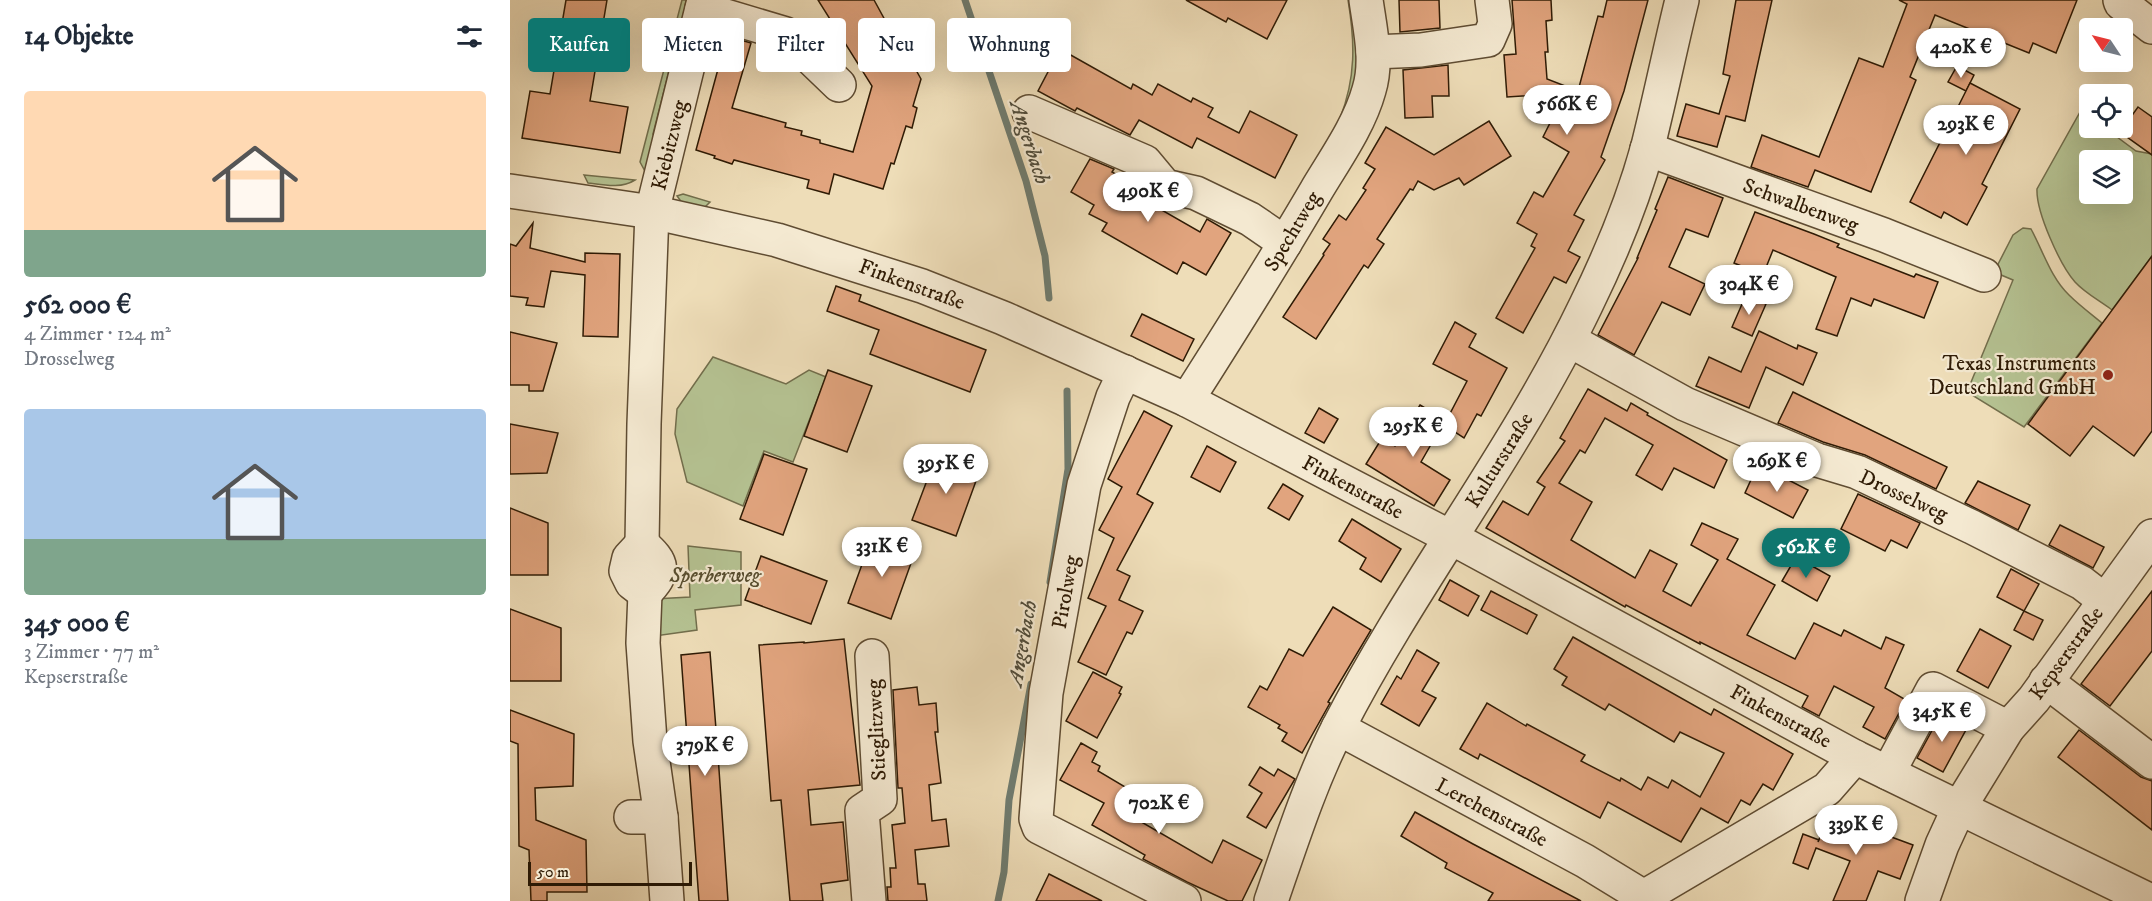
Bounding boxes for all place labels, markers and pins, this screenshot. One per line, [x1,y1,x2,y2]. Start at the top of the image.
pin: 420K € [1912,28,2010,79]
pin: 566K € [1518,85,1616,136]
pin: 293K € [1917,105,2015,156]
pin: 490K € [1099,172,1197,223]
pin: 304K € [1700,265,1798,316]
place label: Texas Instruments Deutschland GmbH [1929,351,2096,401]
marker: Texas Instruments Deutschland GmbH [2101,368,2115,382]
pin: 295K € [1364,407,1462,458]
pin: 269K € [1728,442,1826,493]
pin: 395K € [897,444,995,495]
pin: 331K € [833,527,931,578]
pin: 562K € [1757,528,1855,579]
pin: 345K € [1893,692,1991,743]
pin: 379K € [656,726,754,777]
pin: 702K € [1110,784,1208,835]
pin: 339K € [1807,805,1905,856]

